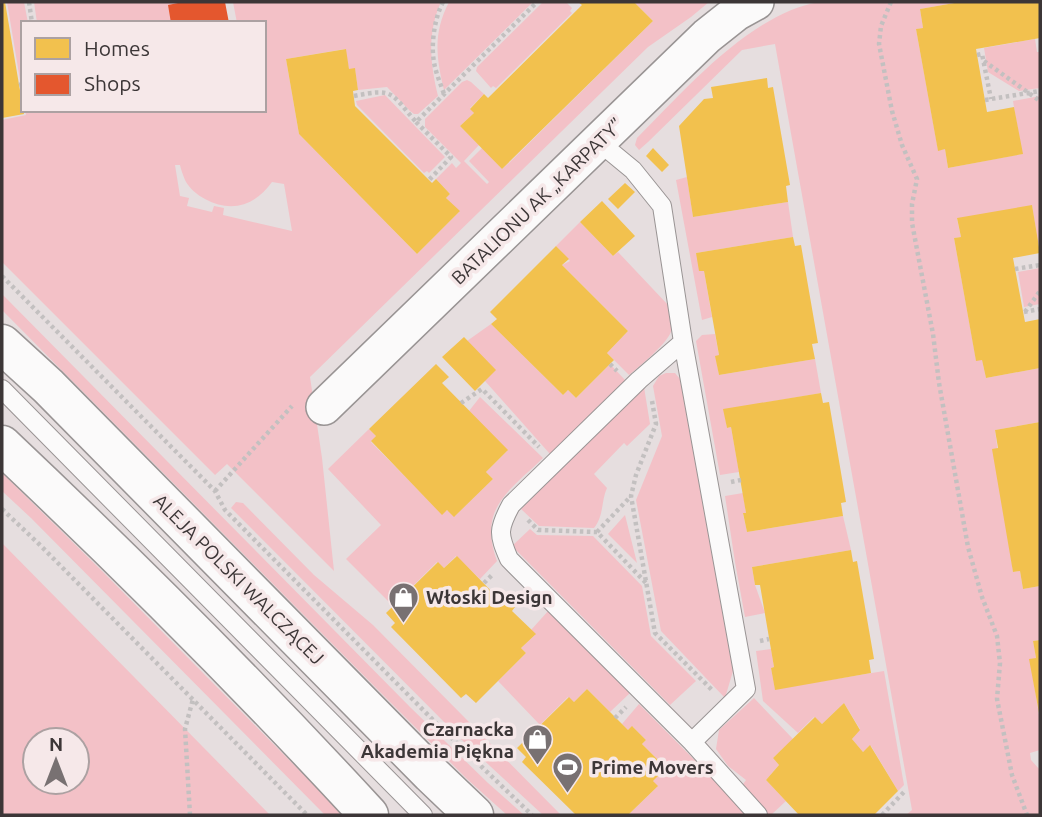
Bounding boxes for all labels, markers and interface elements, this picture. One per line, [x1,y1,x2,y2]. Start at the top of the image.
legend [21,21,266,112]
text: Homes [84,36,150,60]
text: Shops [84,71,141,95]
street label: BATALIONU AK „KARPATY” [447,113,627,289]
street label: ALEJA POLSKI WALCZĄCEJ [149,489,329,669]
shop icon: Włoski Design [386,580,420,624]
place label: Włoski Design [426,586,553,608]
place label: Czarnacka Akademia Piękna [361,718,514,762]
shop icon: Czarnacka Akademia Piękna [520,723,554,767]
north arrow [21,726,91,796]
text: N [49,733,63,755]
sports icon: Prime Movers [551,750,585,794]
place label: Prime Movers [591,756,714,778]

